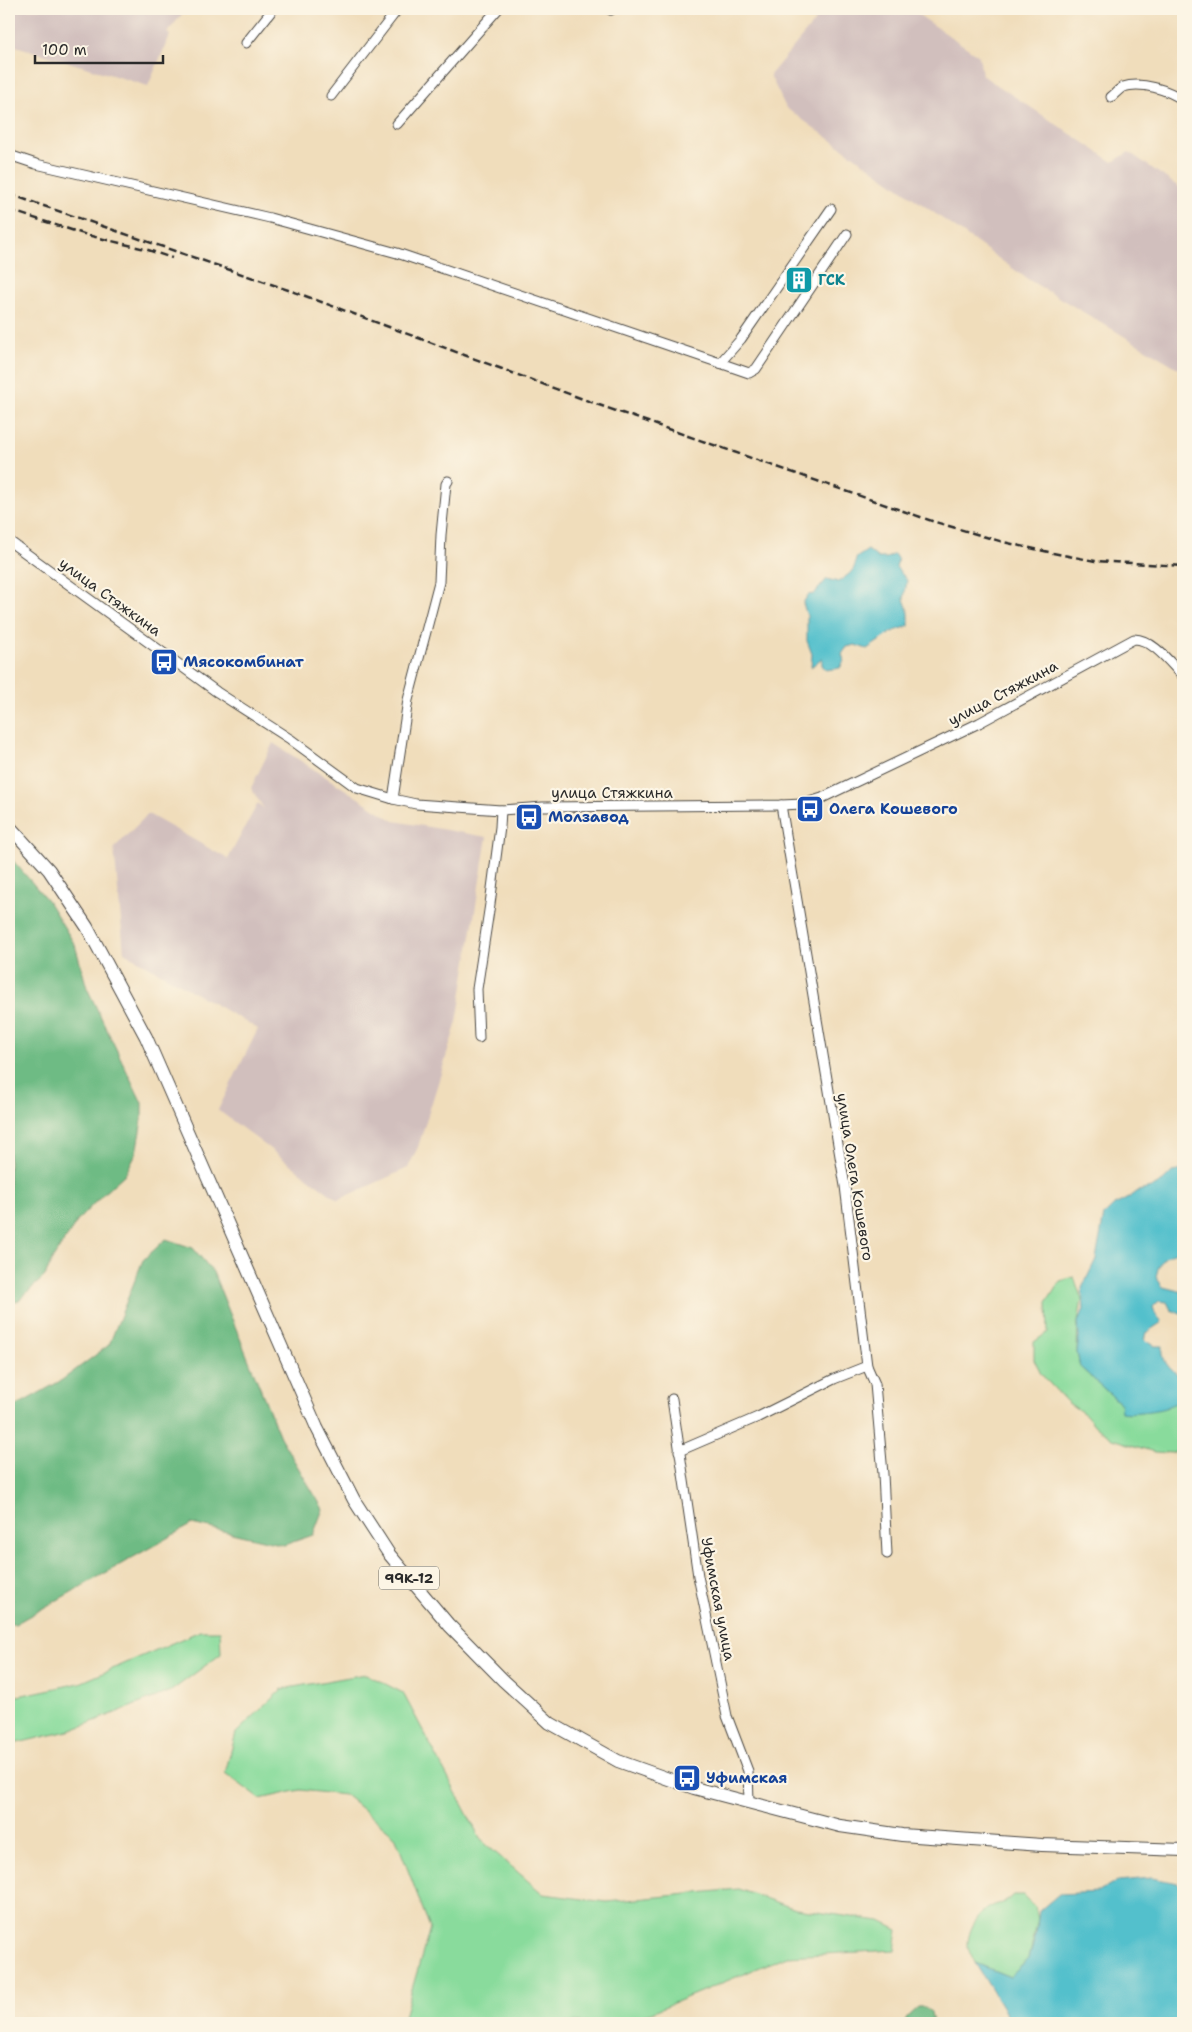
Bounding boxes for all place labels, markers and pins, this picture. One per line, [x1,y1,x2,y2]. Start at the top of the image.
building icon: ГСК [784,265,814,295]
place label: ГСК [818,270,846,290]
bus stop icon: Мясокомбинат [149,647,179,677]
place label: Мясокомбинат [183,652,304,672]
bus stop icon: Олега Кошевого [795,794,825,824]
place label: Олега Кошевого [829,799,958,819]
bus stop icon: Молзавод [514,802,544,832]
place label: Молзавод [548,807,629,827]
bus stop icon: Уфимская [672,1763,702,1793]
place label: Уфимская [706,1768,787,1788]

